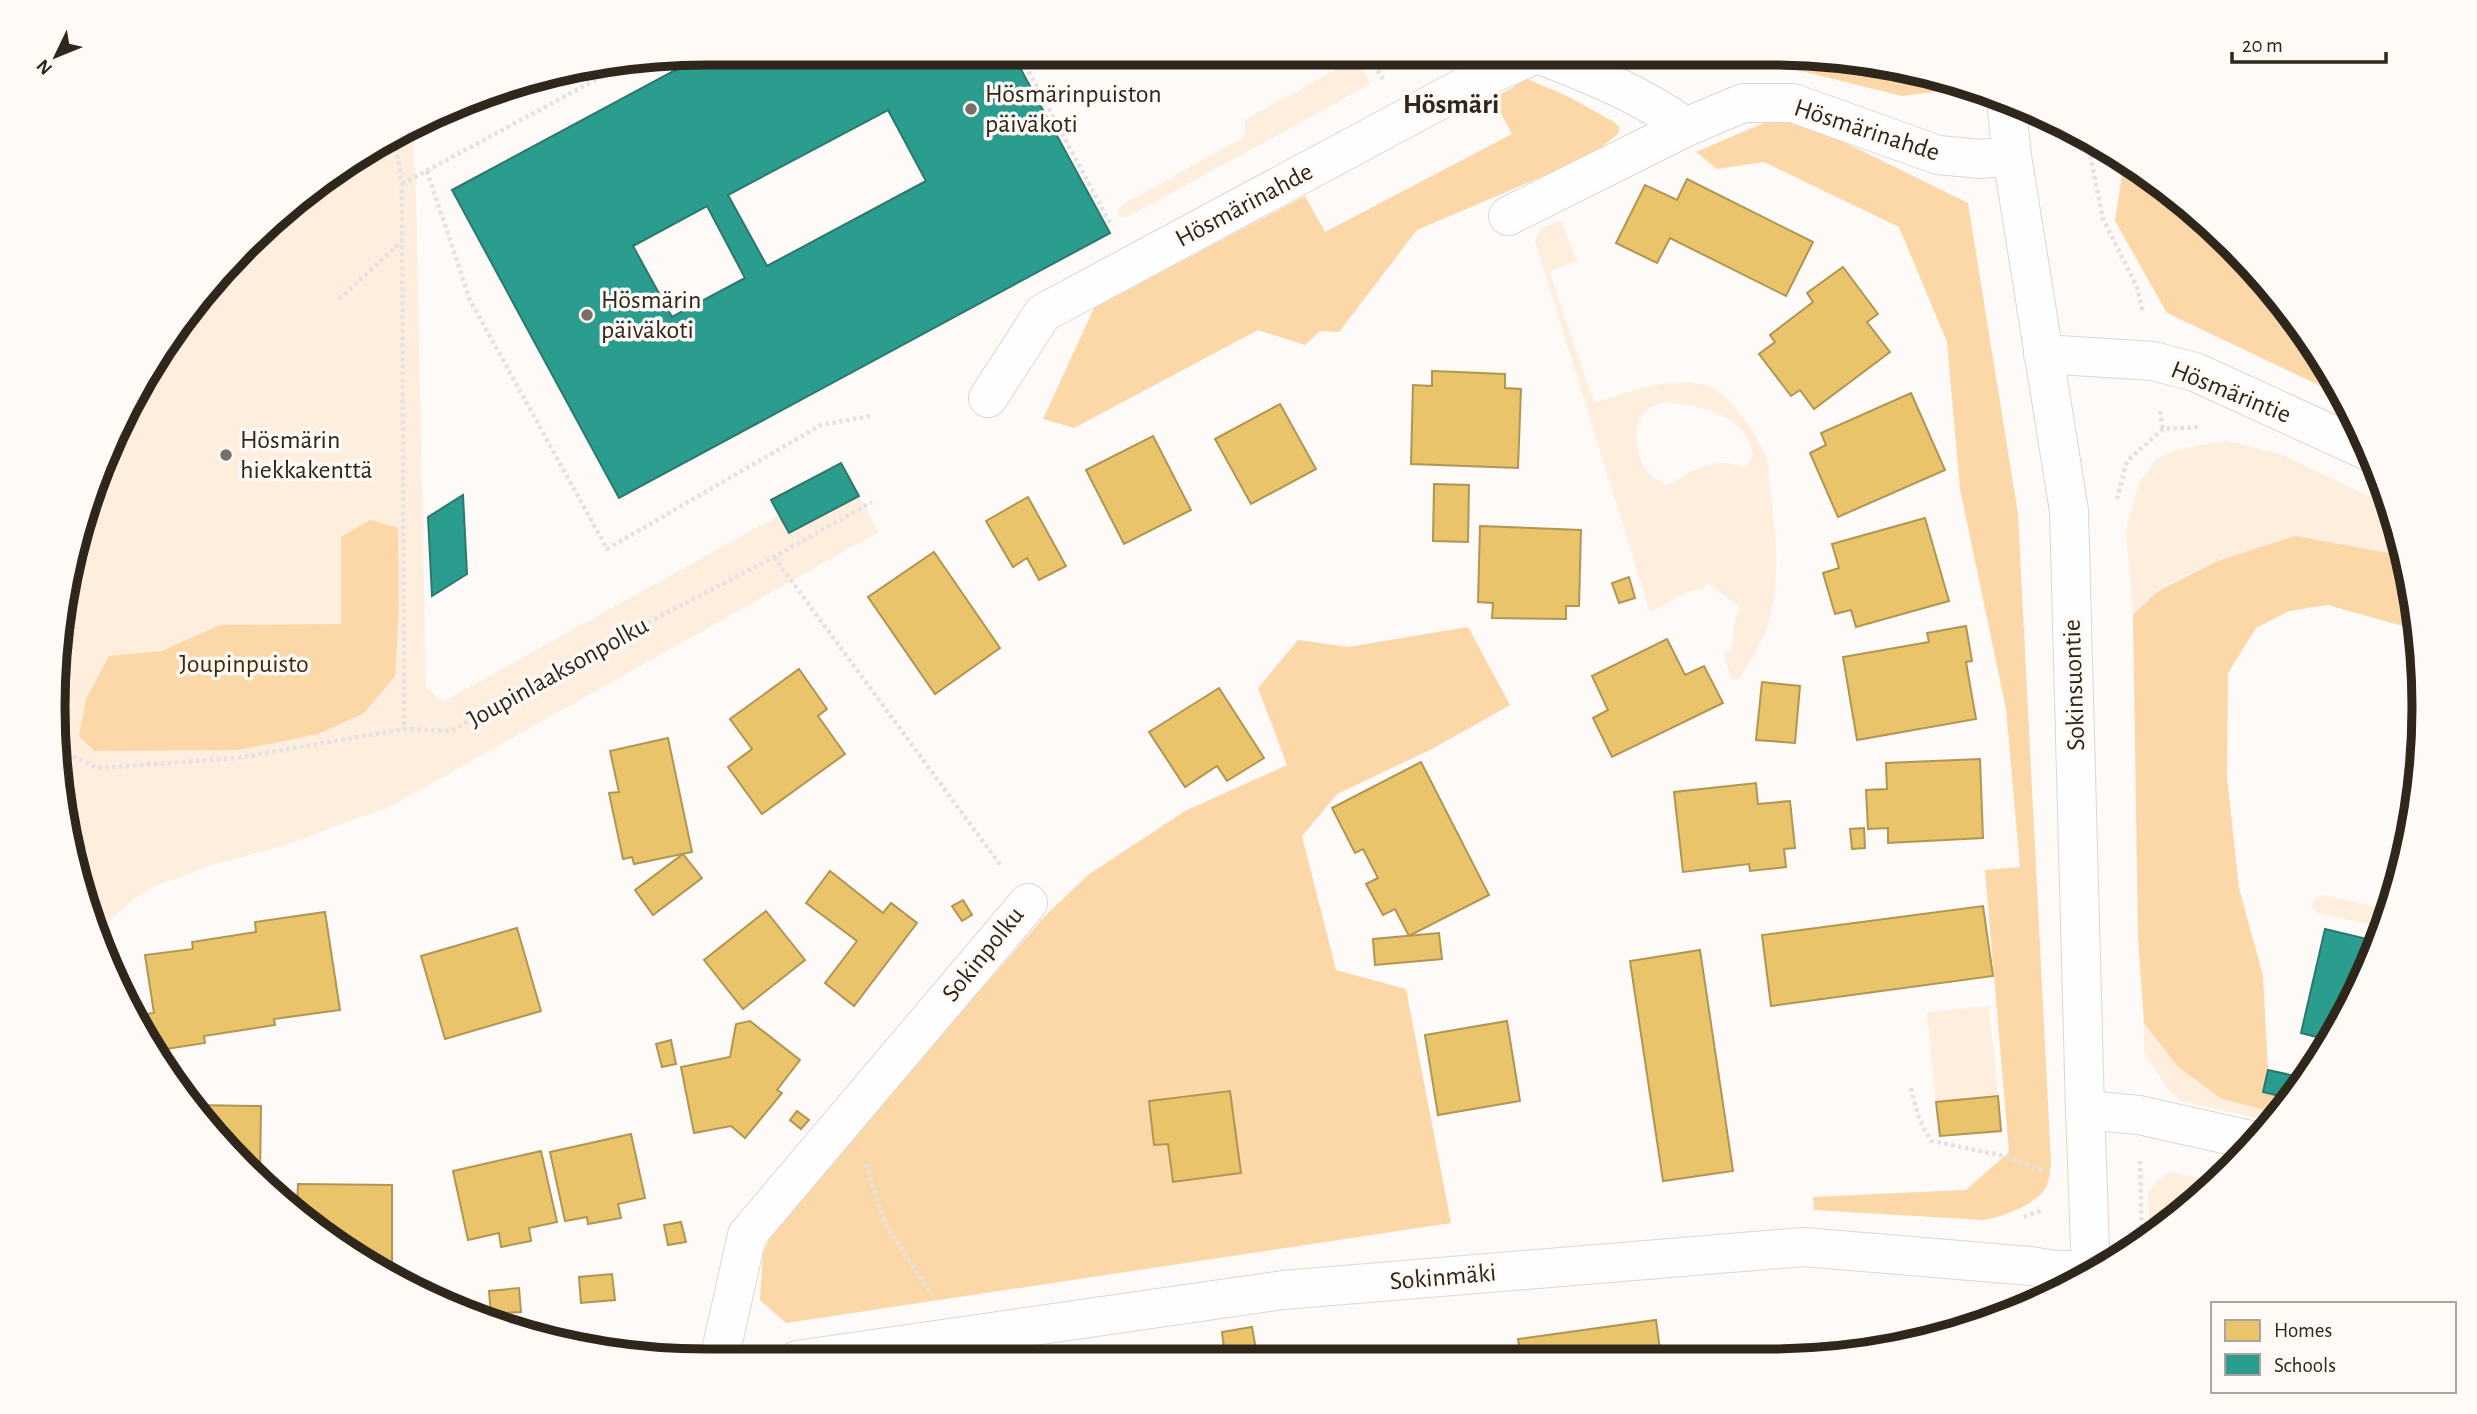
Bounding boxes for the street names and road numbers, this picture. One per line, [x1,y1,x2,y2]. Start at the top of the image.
street label: Hösmärinahde [1791,94,1943,166]
street label: Hösmärinahde [1171,158,1317,252]
street label: Hösmärintie [2167,356,2295,428]
street label: Joupinlaaksonpolku [463,612,653,732]
street label: Sokinsuontie [2059,619,2089,751]
street label: Sokinpolku [937,902,1029,1006]
street label: Sokinmäki [1389,1259,1497,1295]

